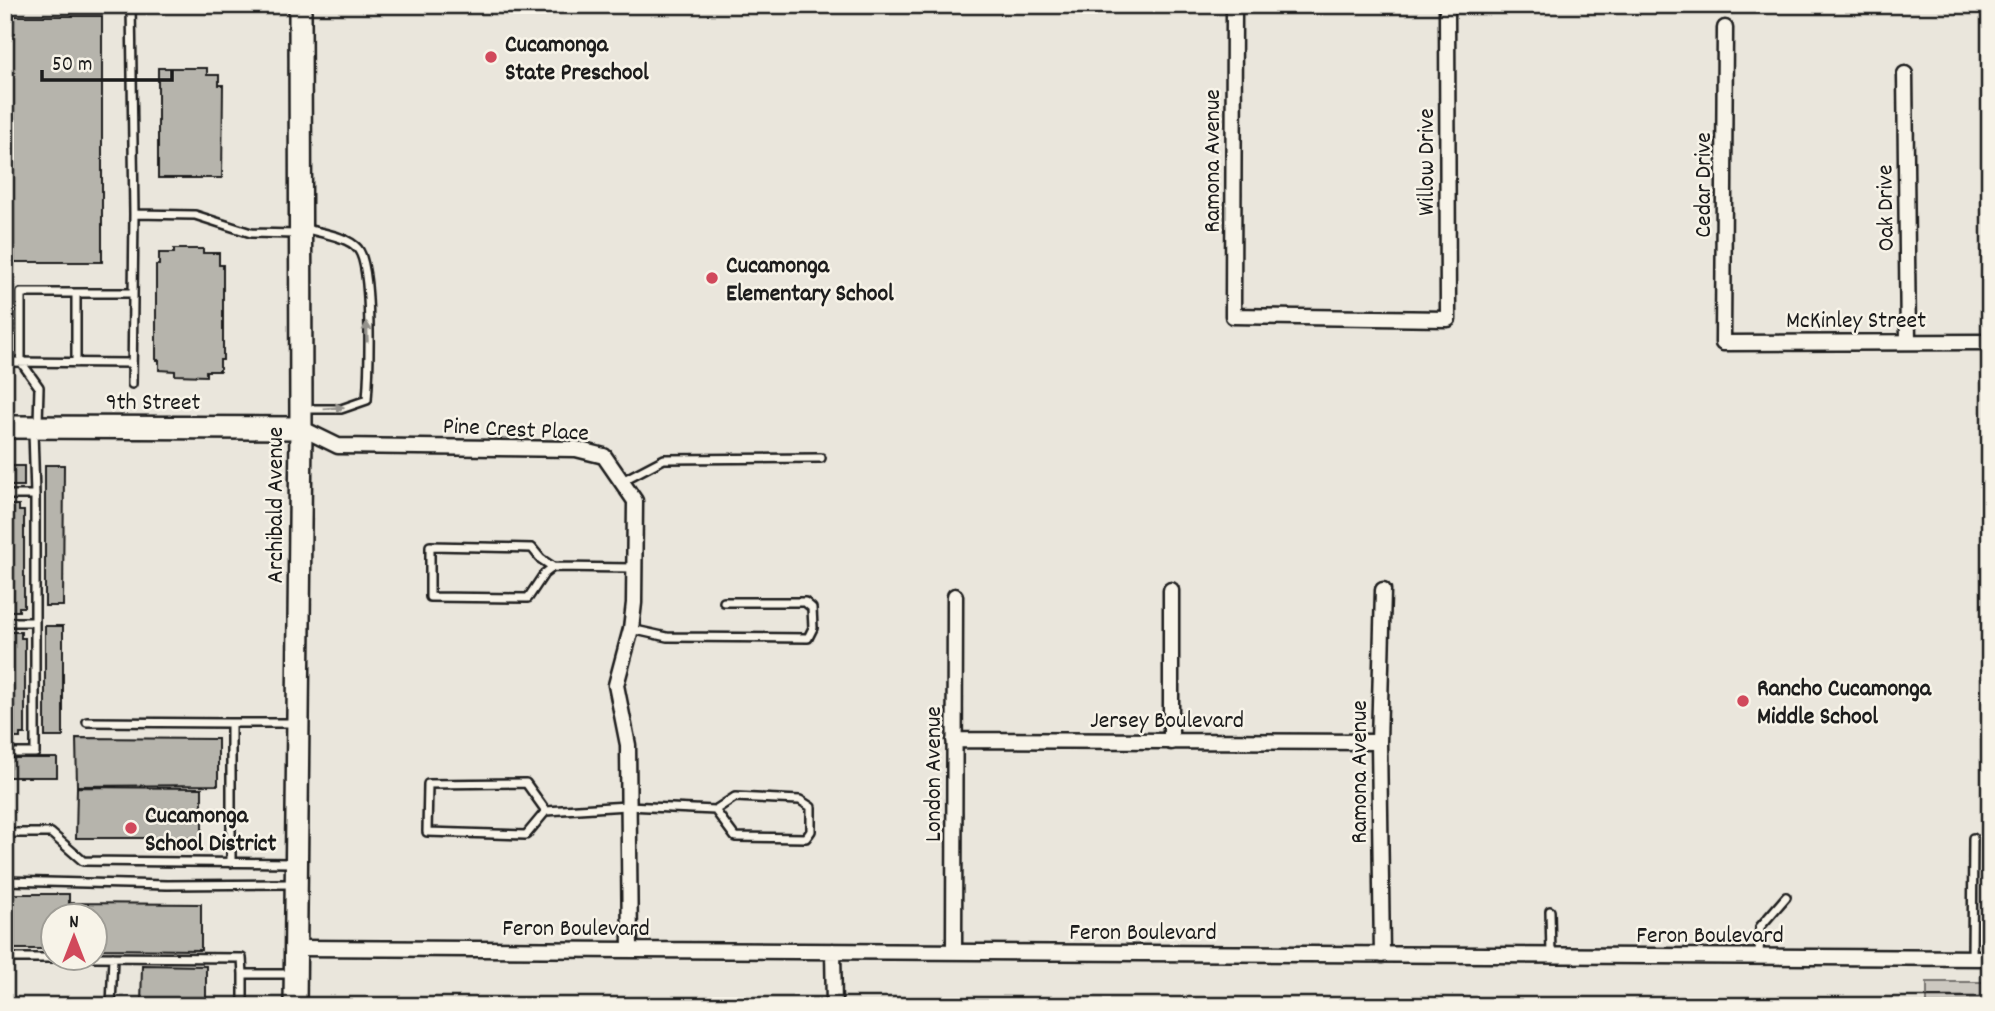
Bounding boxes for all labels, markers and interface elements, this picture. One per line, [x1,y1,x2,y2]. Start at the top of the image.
place label: Cucamonga State Preschool [505,29,649,91]
scale bar [42,38,172,82]
marker: Cucamonga State Preschool [483,49,499,65]
text: 50 m [52,51,92,81]
street label: Ramona Avenue [1197,89,1231,233]
street label: Willow Drive [1411,108,1445,216]
street label: Cedar Drive [1688,132,1722,238]
street label: Oak Drive [1869,164,1905,252]
place label: Cucamonga Elementary School [726,250,894,312]
marker: Cucamonga Elementary School [704,270,720,286]
street label: McKinley Street [1786,305,1926,339]
one-way arrow [362,321,373,343]
street label: 9th Street [106,387,200,421]
one-way arrow [323,402,345,413]
street label: Pine Crest Place [442,410,590,452]
street label: Archibald Avenue [260,427,294,583]
place label: Rancho Cucamonga Middle School [1757,673,1932,735]
marker: Rancho Cucamonga Middle School [1735,693,1751,709]
street label: Ramona Avenue [1344,700,1378,844]
street label: Jersey Boulevard [1090,705,1244,739]
street label: London Avenue [918,706,952,842]
place label: Cucamonga School District [145,800,276,862]
marker: Cucamonga School District [123,820,139,836]
north arrow [38,902,108,972]
text: N [69,910,79,937]
street label: Feron Boulevard [502,913,650,947]
street label: Feron Boulevard [1069,917,1217,951]
street label: Feron Boulevard [1636,920,1784,954]

